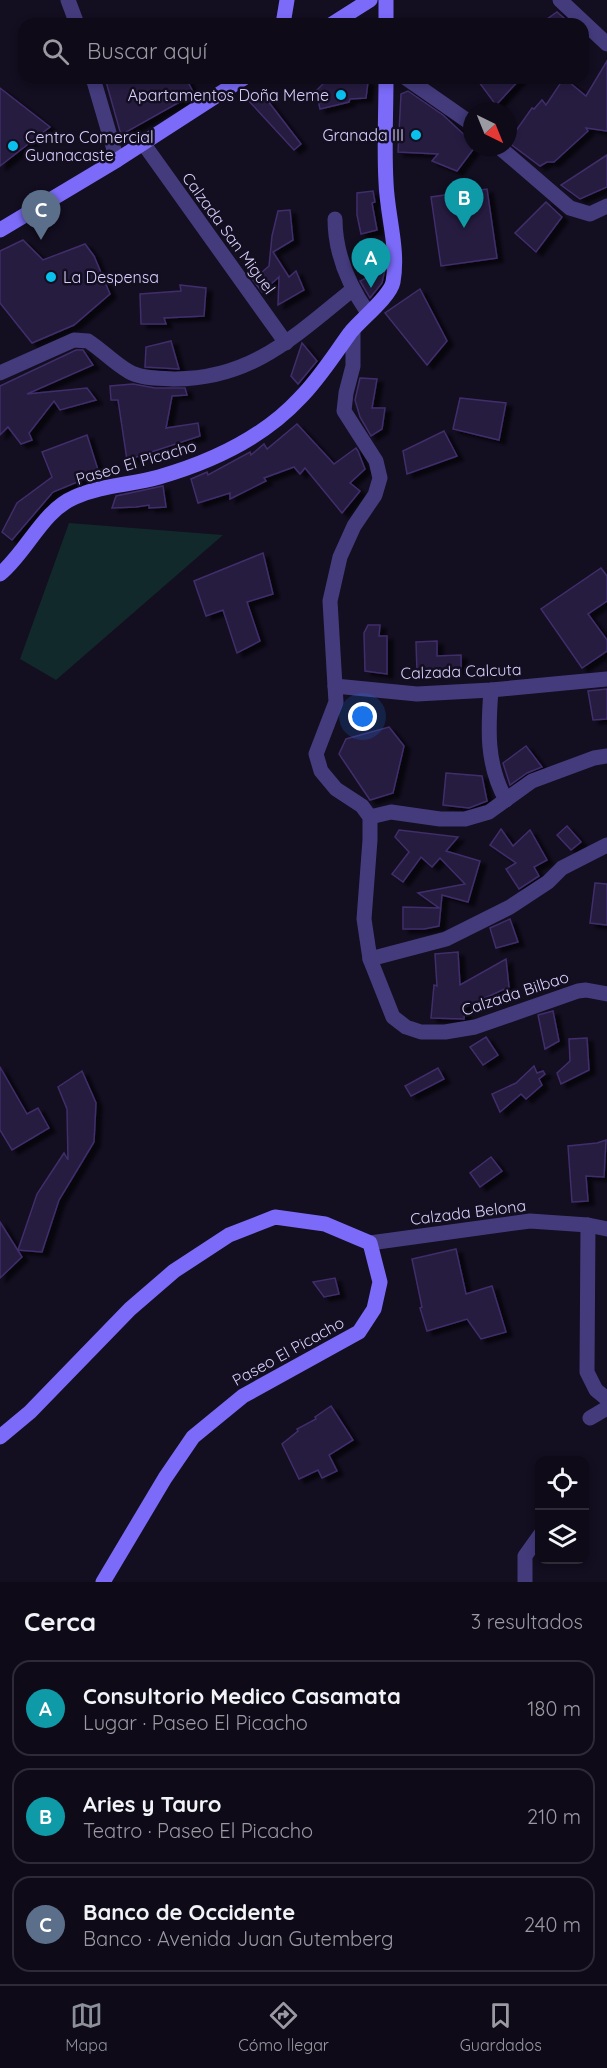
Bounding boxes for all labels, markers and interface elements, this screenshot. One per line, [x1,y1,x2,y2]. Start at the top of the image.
search box [18,18,589,84]
icon: search [39,35,72,68]
text: Buscar aquí [87,37,207,65]
place label: Apartamentos Doña Meme [128,85,329,105]
marker: Apartamentos Doña Meme [334,88,348,102]
north arrow [463,102,517,156]
place label: Granada III [323,125,404,145]
place label: Centro Comercial Guanacaste [25,127,154,165]
marker: Granada III [409,128,423,142]
marker: Centro Comercial Guanacaste [6,139,20,153]
street label: Calzada San Miguel [178,168,280,298]
pin: B [444,178,484,228]
pin: C [22,190,60,240]
pin: A [352,238,391,288]
place label: La Despensa [63,267,159,287]
marker: La Despensa [44,270,58,284]
street label: Paseo El Picacho [73,435,199,489]
street label: Calzada Calcuta [400,659,522,683]
your location [348,702,377,731]
street label: Calzada Bilbao [459,966,571,1020]
street label: Calzada Belona [409,1195,527,1229]
street label: Paseo El Picacho [229,1312,347,1390]
map controls [535,1456,589,1564]
button: locate [535,1456,589,1510]
button: layers [535,1510,589,1564]
text: Cerca [24,1605,96,1638]
text: 3 resultados [471,1609,583,1634]
text: Consultorio Medico Casamata [83,1682,401,1710]
text: A [39,1696,52,1721]
text: 180 m [527,1696,581,1721]
text: Lugar · Paseo El Picacho [83,1710,308,1735]
text: Aries y Tauro [83,1790,222,1818]
text: B [39,1804,52,1829]
text: 210 m [527,1804,581,1829]
text: Teatro · Paseo El Picacho [83,1818,313,1843]
text: Banco de Occidente [83,1898,295,1926]
text: C [39,1912,52,1937]
text: 240 m [524,1912,581,1937]
text: Banco · Avenida Juan Gutemberg [83,1926,393,1951]
tab: Mapa [65,1999,108,2055]
tab: Cómo llegar [238,1999,329,2055]
tab: Guardados [460,1999,542,2055]

